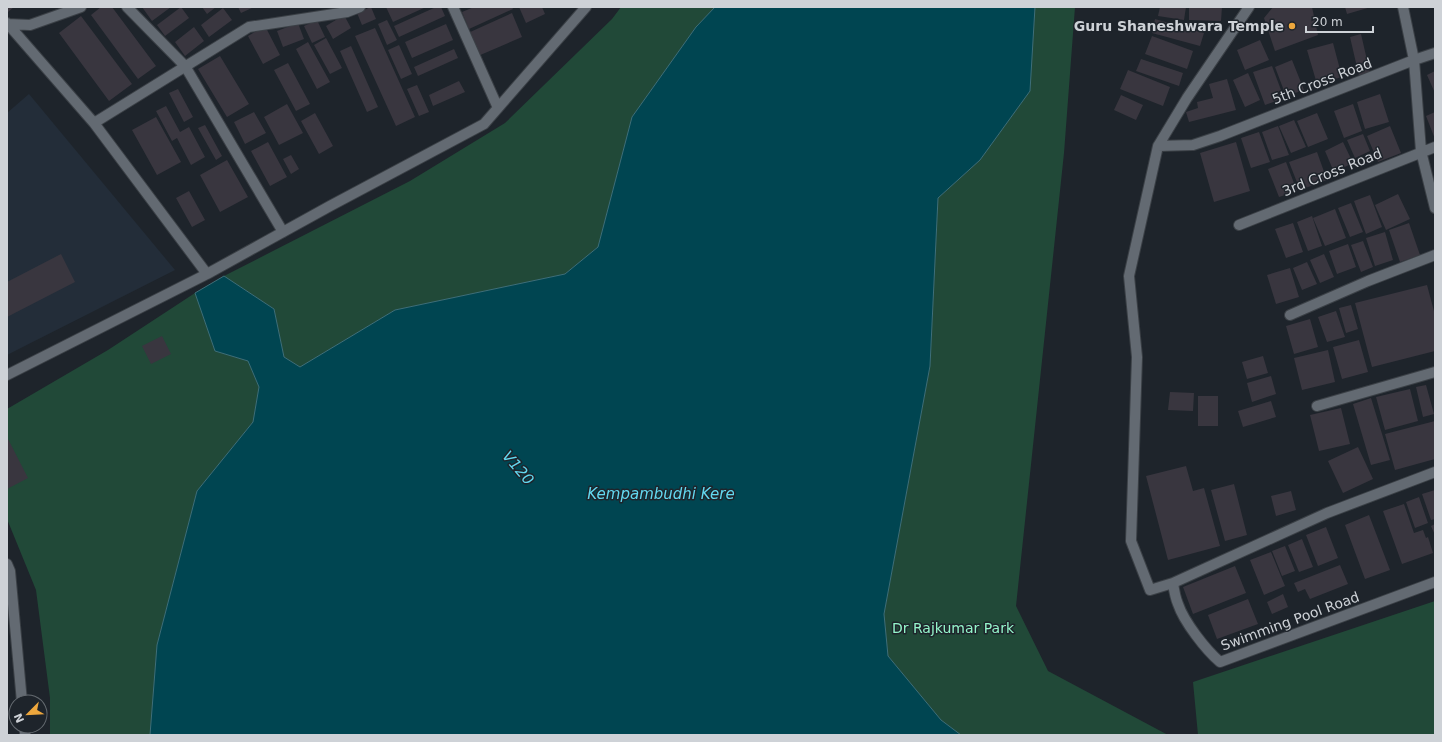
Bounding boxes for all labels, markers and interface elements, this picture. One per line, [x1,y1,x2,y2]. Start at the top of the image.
scale bar [1306,8,1373,34]
text: 20 m [1312,15,1343,29]
place label: Guru Shaneshwara Temple [1074,18,1284,34]
marker: Guru Shaneshwara Temple [1287,21,1297,31]
street label: 5th Cross Road [1270,55,1374,107]
street label: 3rd Cross Road [1280,145,1384,199]
water label: V120 [498,447,538,489]
water label: Kempambudhi Kere [587,485,735,503]
street label: Swimming Pool Road [1219,588,1361,654]
park label: Dr Rajkumar Park [892,620,1015,636]
north arrow [8,694,48,734]
text: N [12,711,27,725]

